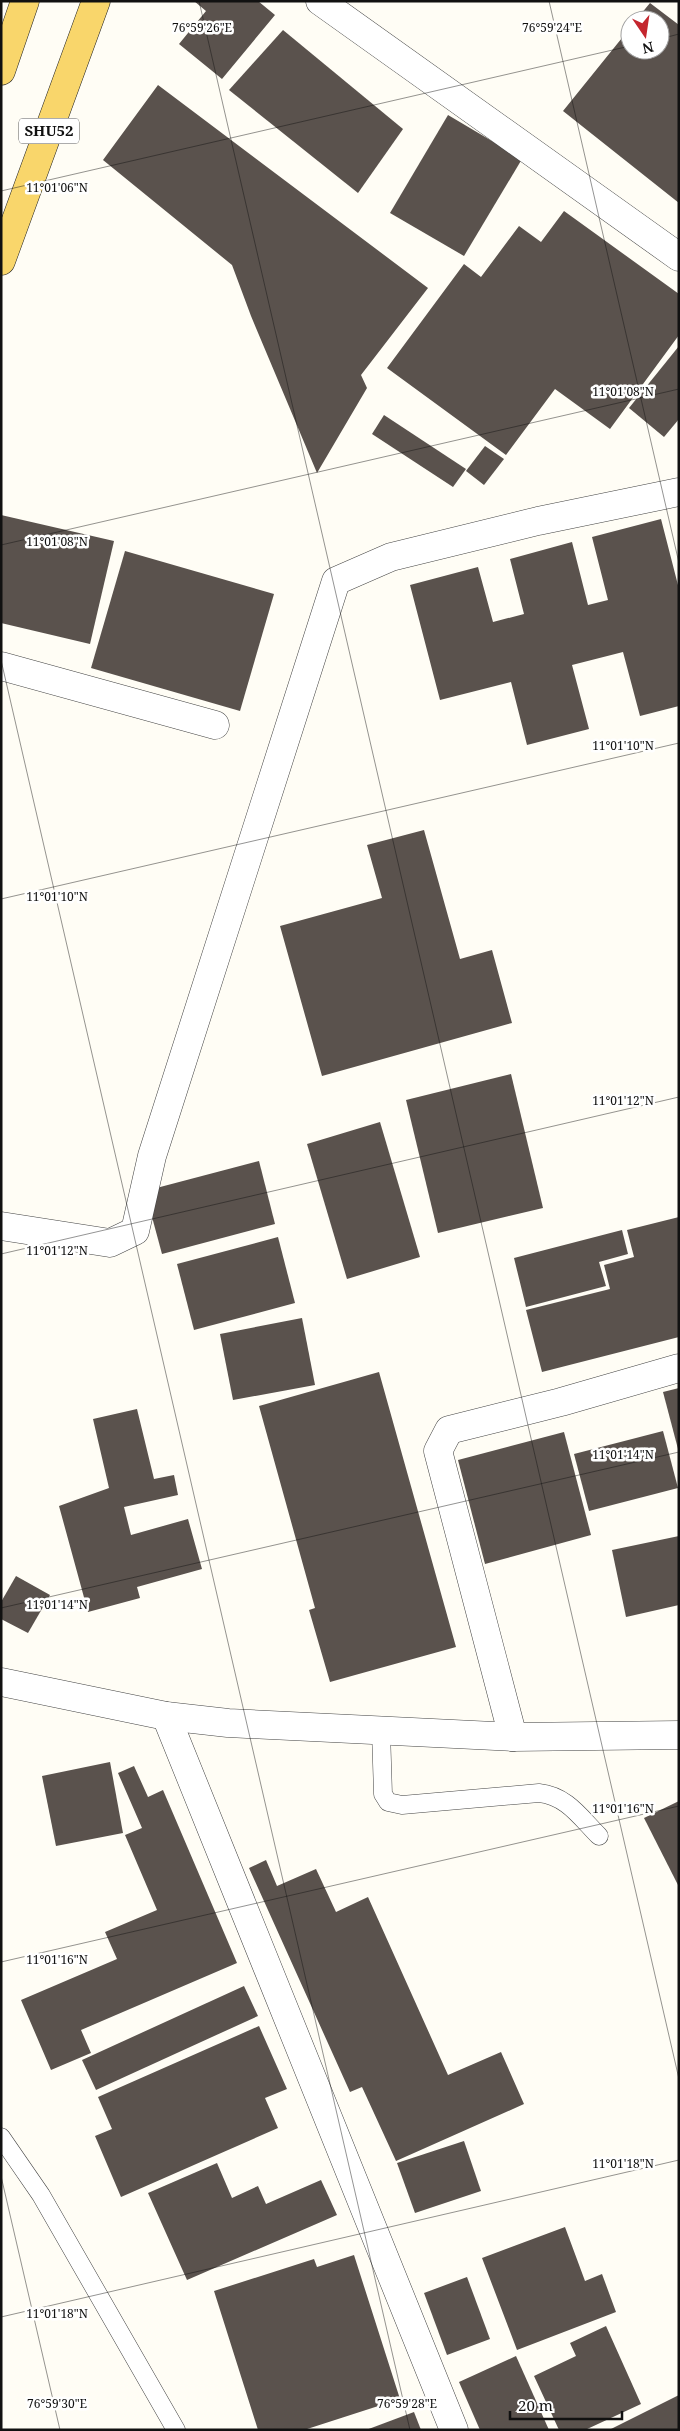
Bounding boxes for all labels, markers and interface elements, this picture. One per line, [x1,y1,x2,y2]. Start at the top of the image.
north arrow [620,10,670,60]
text: 76°59'26"E [172,19,232,36]
text: 76°59'24"E [522,19,582,36]
text: N [641,38,656,59]
road number: SHU52 [19,118,79,144]
text: 11°01'06"N [26,179,88,196]
text: 11°01'08"N [592,383,654,400]
text: 11°01'08"N [26,533,88,550]
text: 11°01'10"N [592,737,654,754]
text: 11°01'10"N [26,888,88,905]
text: 11°01'12"N [592,1092,654,1109]
text: 11°01'12"N [26,1242,88,1259]
text: 11°01'14"N [592,1446,654,1463]
text: 11°01'14"N [26,1596,88,1613]
text: 11°01'16"N [592,1800,654,1817]
text: 11°01'16"N [26,1951,88,1968]
text: 11°01'18"N [592,2155,654,2172]
text: 11°01'18"N [26,2305,88,2322]
scale bar [510,2388,622,2420]
text: 76°59'30"E [27,2395,87,2412]
text: 76°59'28"E [377,2395,437,2412]
text: 20 m [518,2395,553,2415]

